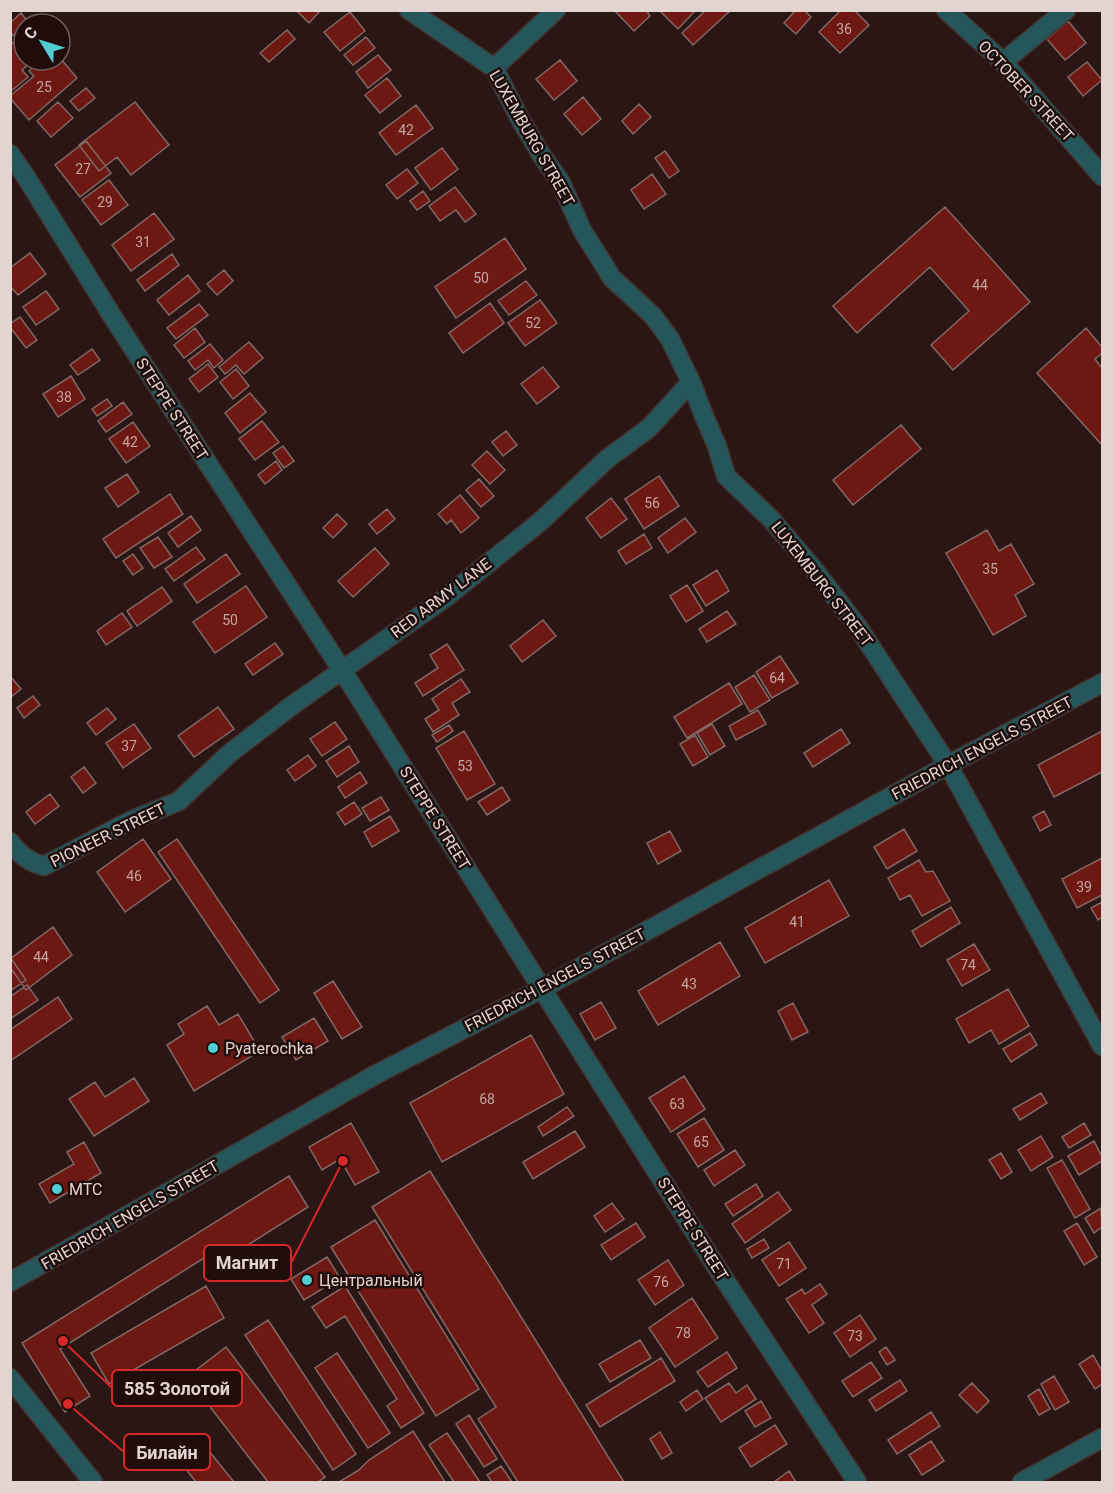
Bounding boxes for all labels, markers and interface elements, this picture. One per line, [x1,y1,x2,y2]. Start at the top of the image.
north arrow [12,12,72,72]
house number: 36 [836,21,852,37]
text: С [20,23,41,43]
street label: OCTOBER STREET [974,37,1078,146]
street label: LUXEMBURG STREET [485,67,579,210]
house number: 25 [36,79,52,95]
house number: 42 [398,122,414,138]
house number: 27 [75,161,91,177]
house number: 29 [97,194,113,210]
house number: 31 [135,234,151,250]
house number: 50 [473,270,489,286]
house number: 44 [972,277,988,293]
house number: 52 [525,315,541,331]
street label: STEPPE STREET [132,354,212,464]
house number: 38 [56,389,72,405]
house number: 42 [122,434,138,450]
house number: 56 [644,495,660,511]
street label: LUXEMBURG STREET [767,518,877,651]
street label: RED ARMY LANE [387,554,495,642]
house number: 35 [982,561,998,577]
house number: 50 [222,612,238,628]
house number: 64 [769,670,785,686]
street label: FRIEDRICH ENGELS STREET [888,692,1076,804]
house number: 37 [121,738,137,754]
house number: 53 [457,758,473,774]
street label: STEPPE STREET [396,763,475,874]
street label: PIONEER STREET [47,799,169,871]
house number: 46 [126,868,142,884]
house number: 39 [1076,879,1092,895]
house number: 41 [789,914,805,930]
street label: FRIEDRICH ENGELS STREET [461,924,649,1036]
house number: 44 [33,949,49,965]
house number: 74 [960,957,976,973]
house number: 43 [681,976,697,992]
place label: Pyaterochka [225,1039,313,1058]
marker: Pyaterochka [206,1041,220,1055]
house number: 68 [479,1091,495,1107]
house number: 63 [669,1096,685,1112]
house number: 65 [693,1134,709,1150]
street label: FRIEDRICH ENGELS STREET [38,1156,223,1274]
street label: STEPPE STREET [654,1174,733,1285]
place label: МТС [69,1180,102,1199]
marker: МТС [50,1182,64,1196]
callout: Магнит [204,1245,291,1281]
text: Магнит [216,1252,278,1273]
house number: 71 [776,1256,792,1272]
place label: Центральный [319,1271,423,1290]
marker: Центральный [300,1273,314,1287]
house number: 76 [653,1274,669,1290]
house number: 78 [675,1325,691,1341]
house number: 73 [847,1328,863,1344]
callout: 585 Золотой [112,1370,242,1406]
text: 585 Золотой [124,1378,230,1399]
callout: Билайн [124,1434,210,1470]
text: Билайн [136,1442,198,1463]

